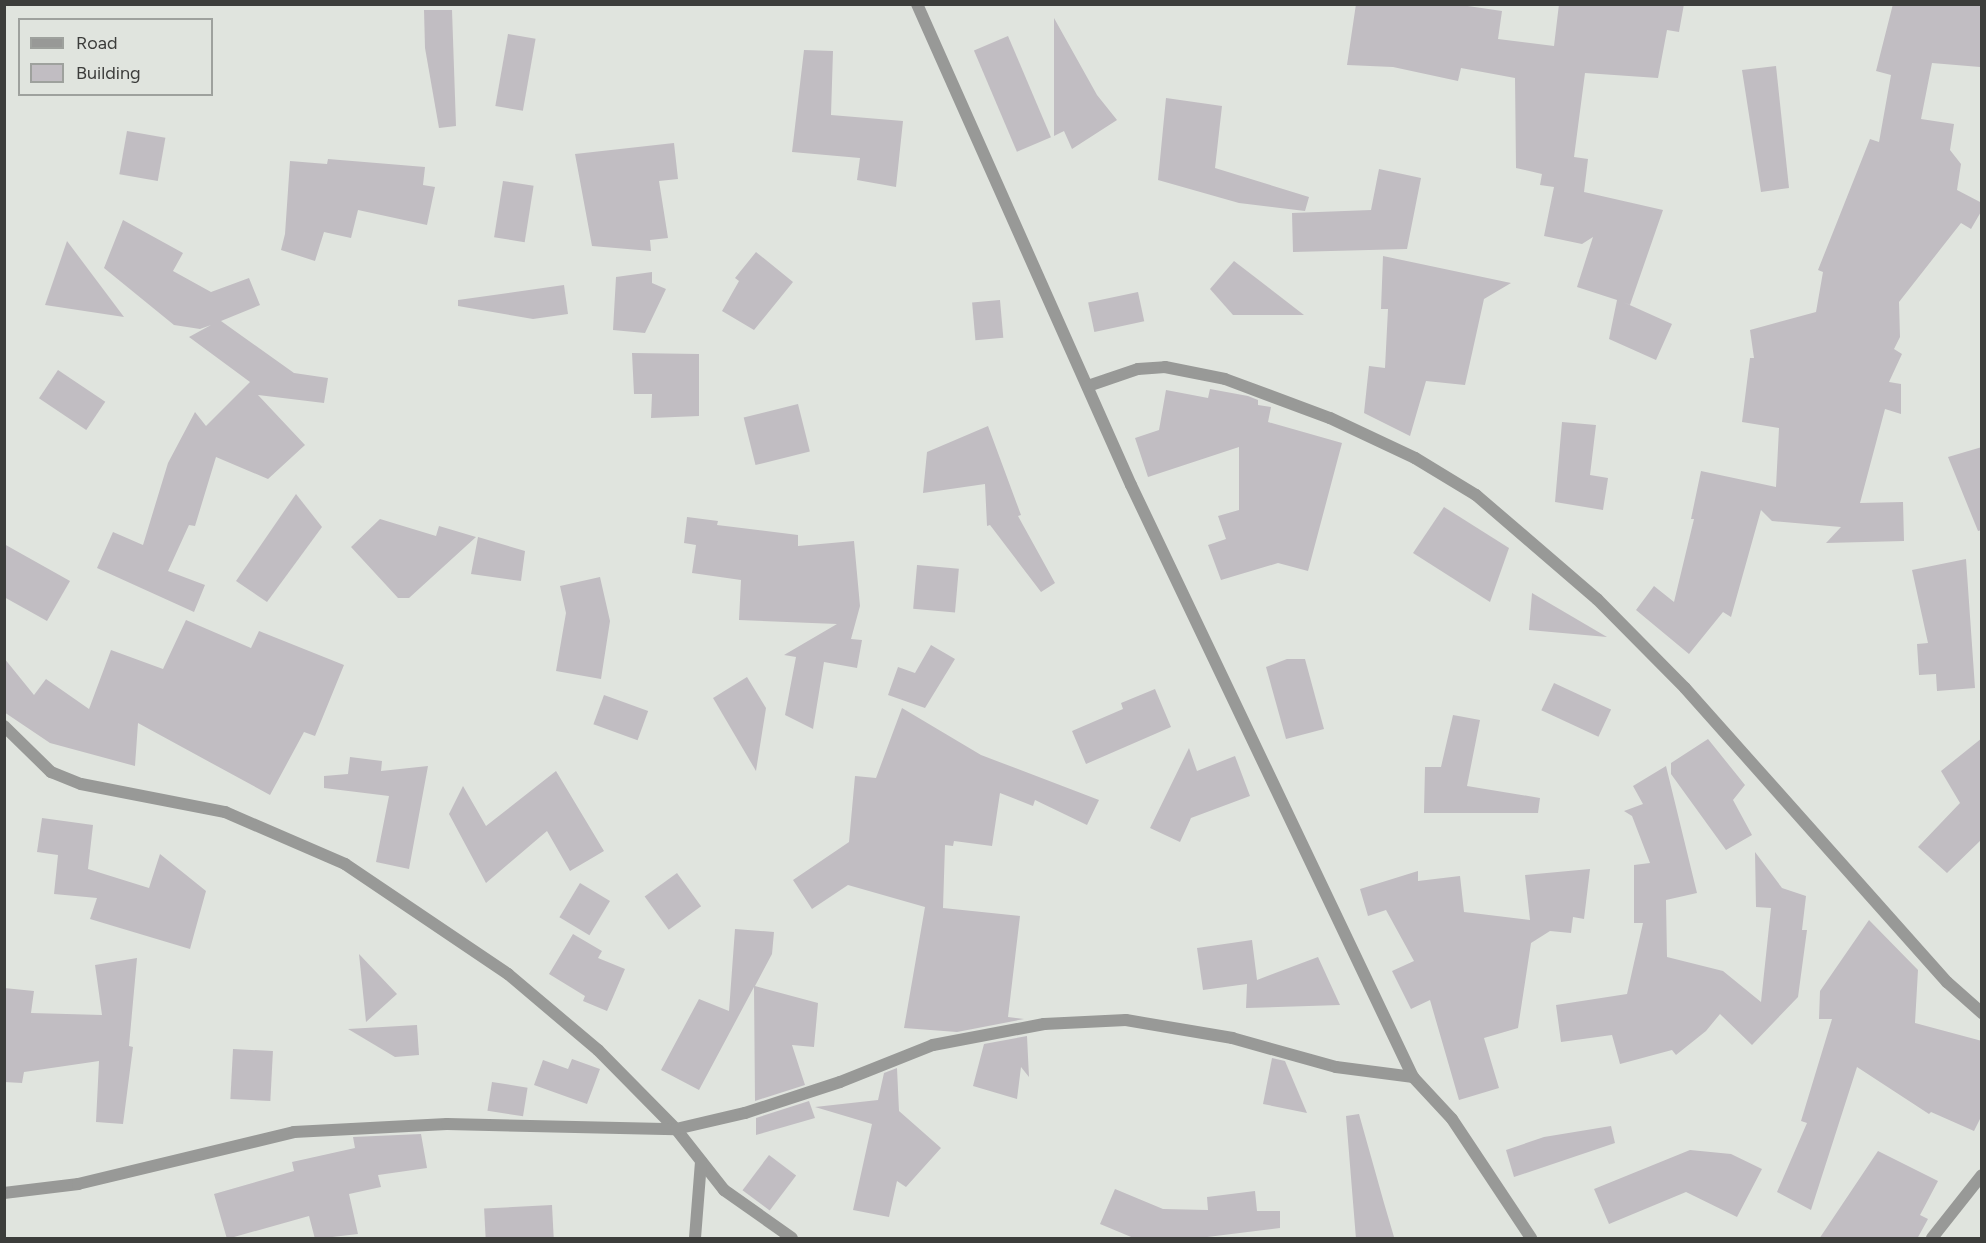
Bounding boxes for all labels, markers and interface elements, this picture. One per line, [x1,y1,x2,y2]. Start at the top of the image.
legend [18,18,213,96]
text: Road [76,32,117,54]
text: Building [76,62,141,84]

